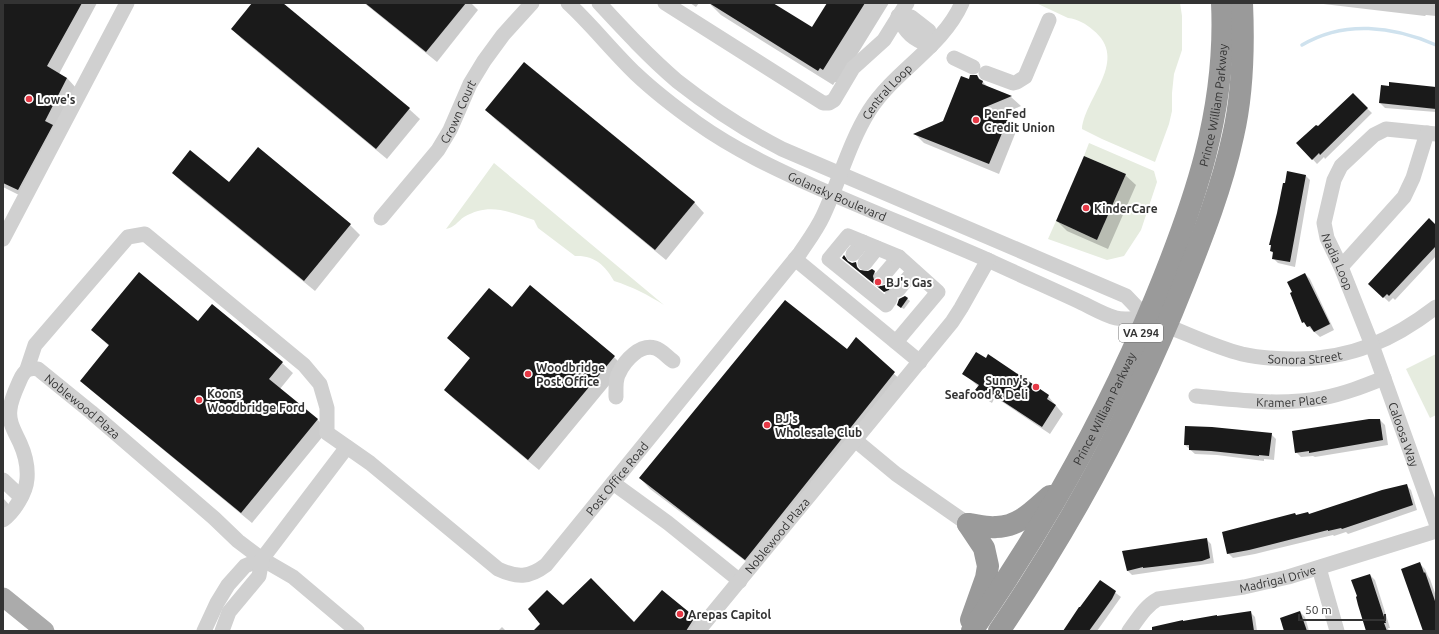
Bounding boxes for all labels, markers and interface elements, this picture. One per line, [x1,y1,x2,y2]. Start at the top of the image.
street label: Prince William Parkway [1196,43,1229,168]
street label: Central Loop [859,61,914,122]
street label: Crown Court [437,77,478,146]
place label: Lowe's [37,93,76,106]
marker: Lowe's [24,94,34,104]
place label: PenFed Credit Union [984,107,1055,134]
marker: PenFed Credit Union [971,115,981,125]
street label: Golansky Boulevard [786,169,888,223]
place label: KinderCare [1094,202,1158,215]
marker: KinderCare [1081,203,1091,213]
street label: Nadia Loop [1320,232,1356,292]
place label: BJ's Gas [886,276,932,289]
marker: BJ's Gas [873,277,883,287]
road number: VA 294 [1119,324,1163,342]
street label: Sonora Street [1267,348,1343,366]
street label: Prince William Parkway [1070,350,1138,467]
place label: Woodbridge Post Office [536,361,605,388]
marker: Woodbridge Post Office [523,369,533,379]
street label: Noblewood Plaza [43,371,123,441]
place label: Sunny's Seafood & Deli [945,374,1028,401]
marker: Sunny's Seafood & Deli [1031,382,1041,392]
place label: Koons Woodbridge Ford [207,387,305,414]
street label: Kramer Place [1256,391,1328,408]
marker: Koons Woodbridge Ford [194,395,204,405]
street label: Caloosa Way [1387,400,1422,468]
place label: BJ's Wholesale Club [775,412,862,439]
marker: BJ's Wholesale Club [762,420,772,430]
street label: Post Office Road [583,439,650,518]
street label: Noblewood Plaza [742,495,812,576]
street label: Madrigal Drive [1238,562,1317,594]
scale bar [1299,596,1385,622]
text: 50 m [1305,603,1332,616]
place label: Arepas Capitol [688,608,771,621]
marker: Arepas Capitol [675,609,685,619]

